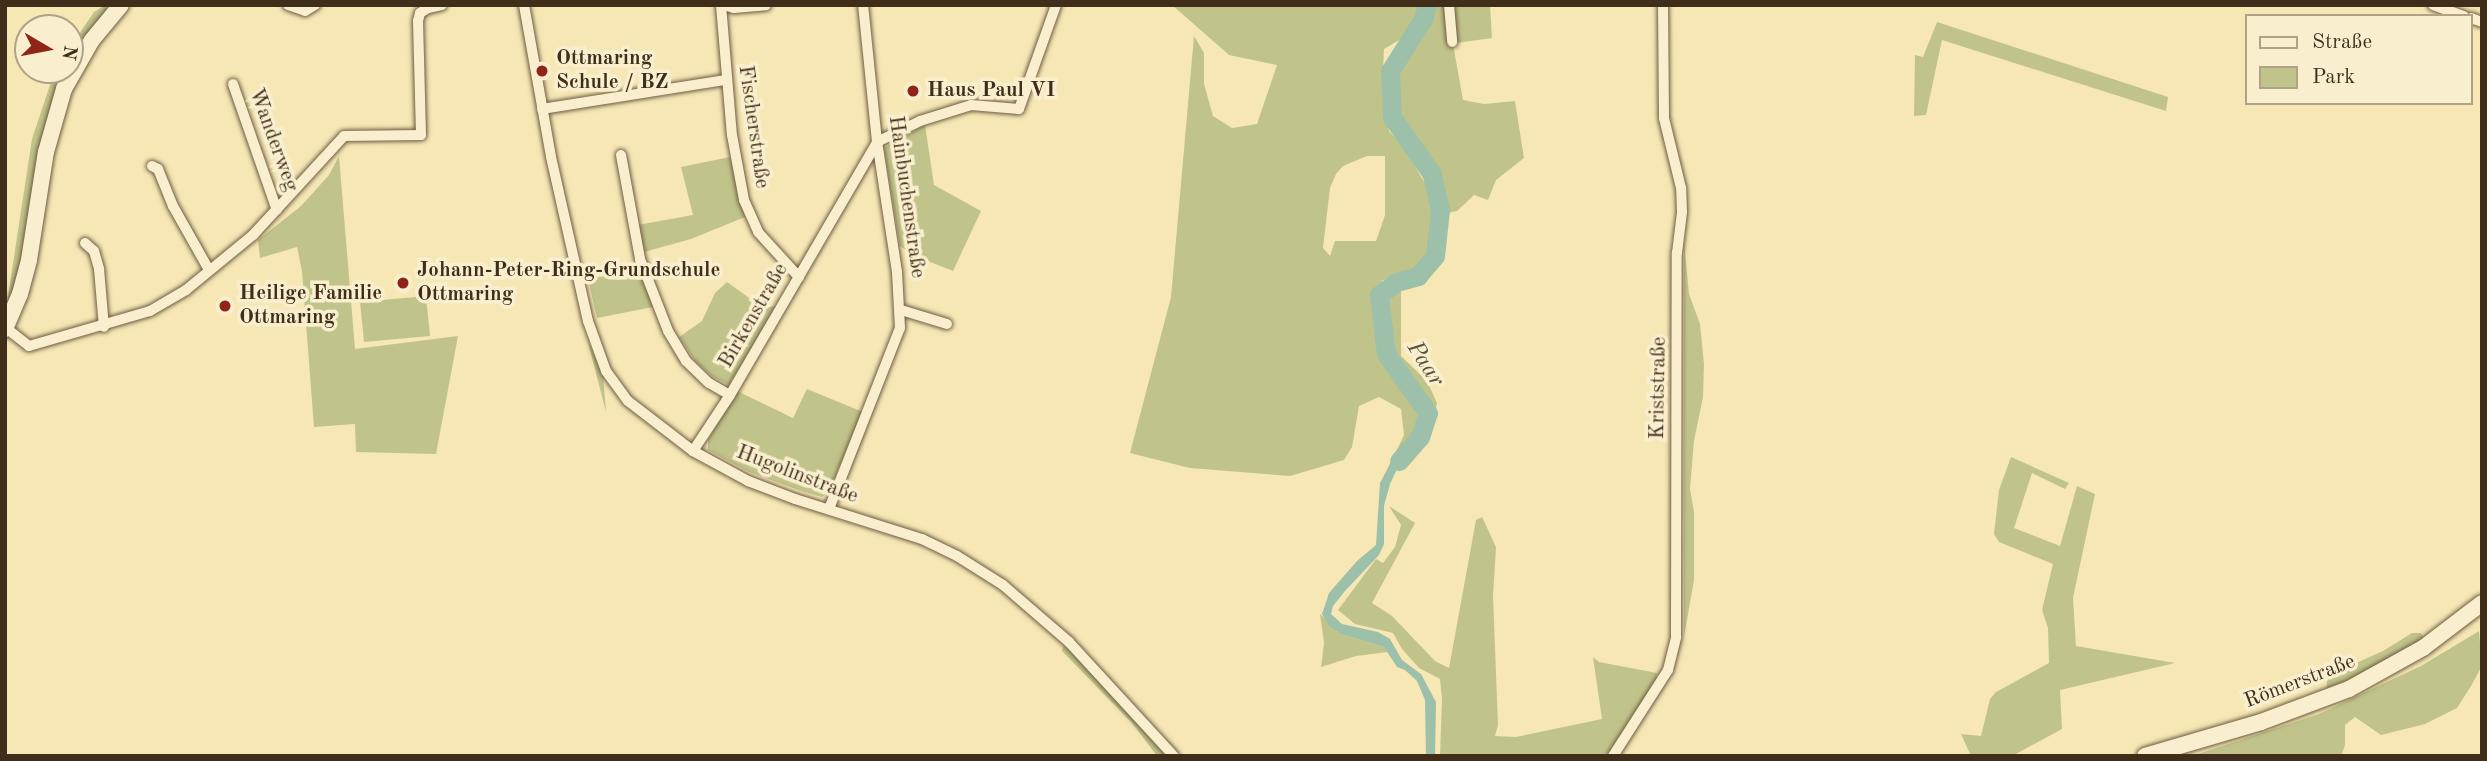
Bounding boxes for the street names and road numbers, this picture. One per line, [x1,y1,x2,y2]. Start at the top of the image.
street label: Fischerstraße [732,64,774,190]
street label: Wanderweg [243,85,303,195]
street label: Hainbuchenstraße [882,114,930,280]
street label: Birkenstraße [714,259,794,373]
street label: Kriststraße [1646,336,1672,440]
street label: Hugolinstraße [733,440,861,510]
street label: Römerstraße [2241,649,2359,715]

